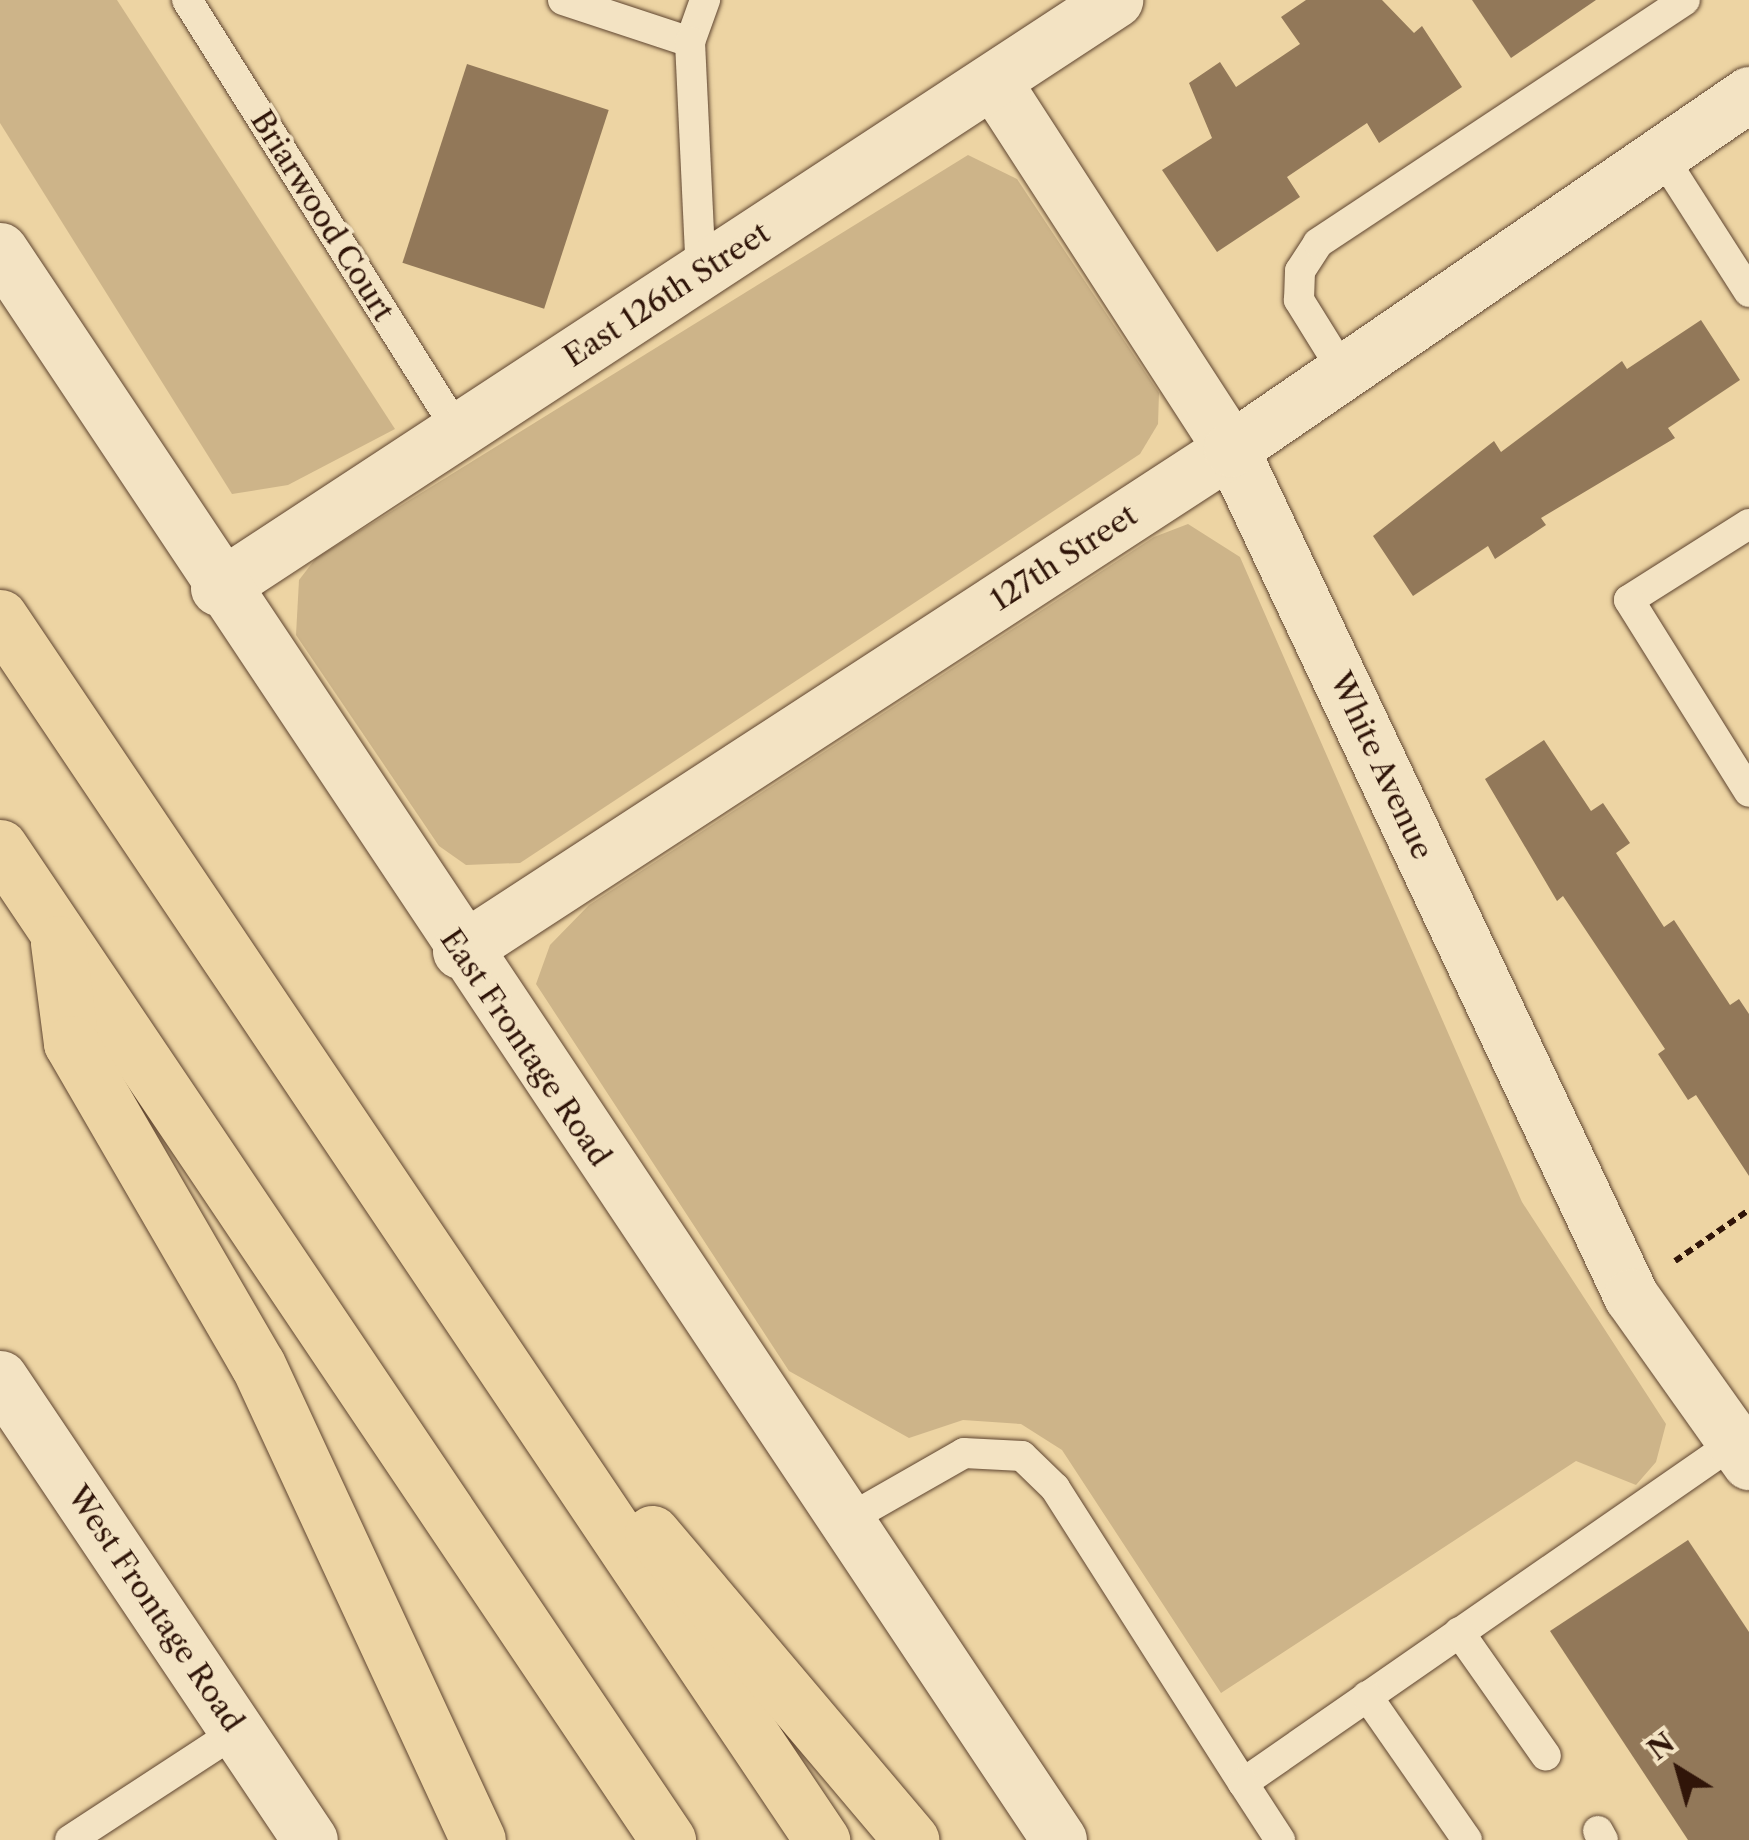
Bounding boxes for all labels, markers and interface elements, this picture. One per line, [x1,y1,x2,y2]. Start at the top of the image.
street label: Briarwood Court [243,104,401,328]
street label: East 126th Street [557,215,777,375]
street label: 127th Street [984,497,1144,619]
street label: White Avenue [1322,666,1440,866]
street label: East Frontage Road [432,923,618,1173]
street label: West Frontage Road [59,1479,251,1739]
north arrow [1629,1720,1729,1820]
text: N [1641,1725,1681,1767]

